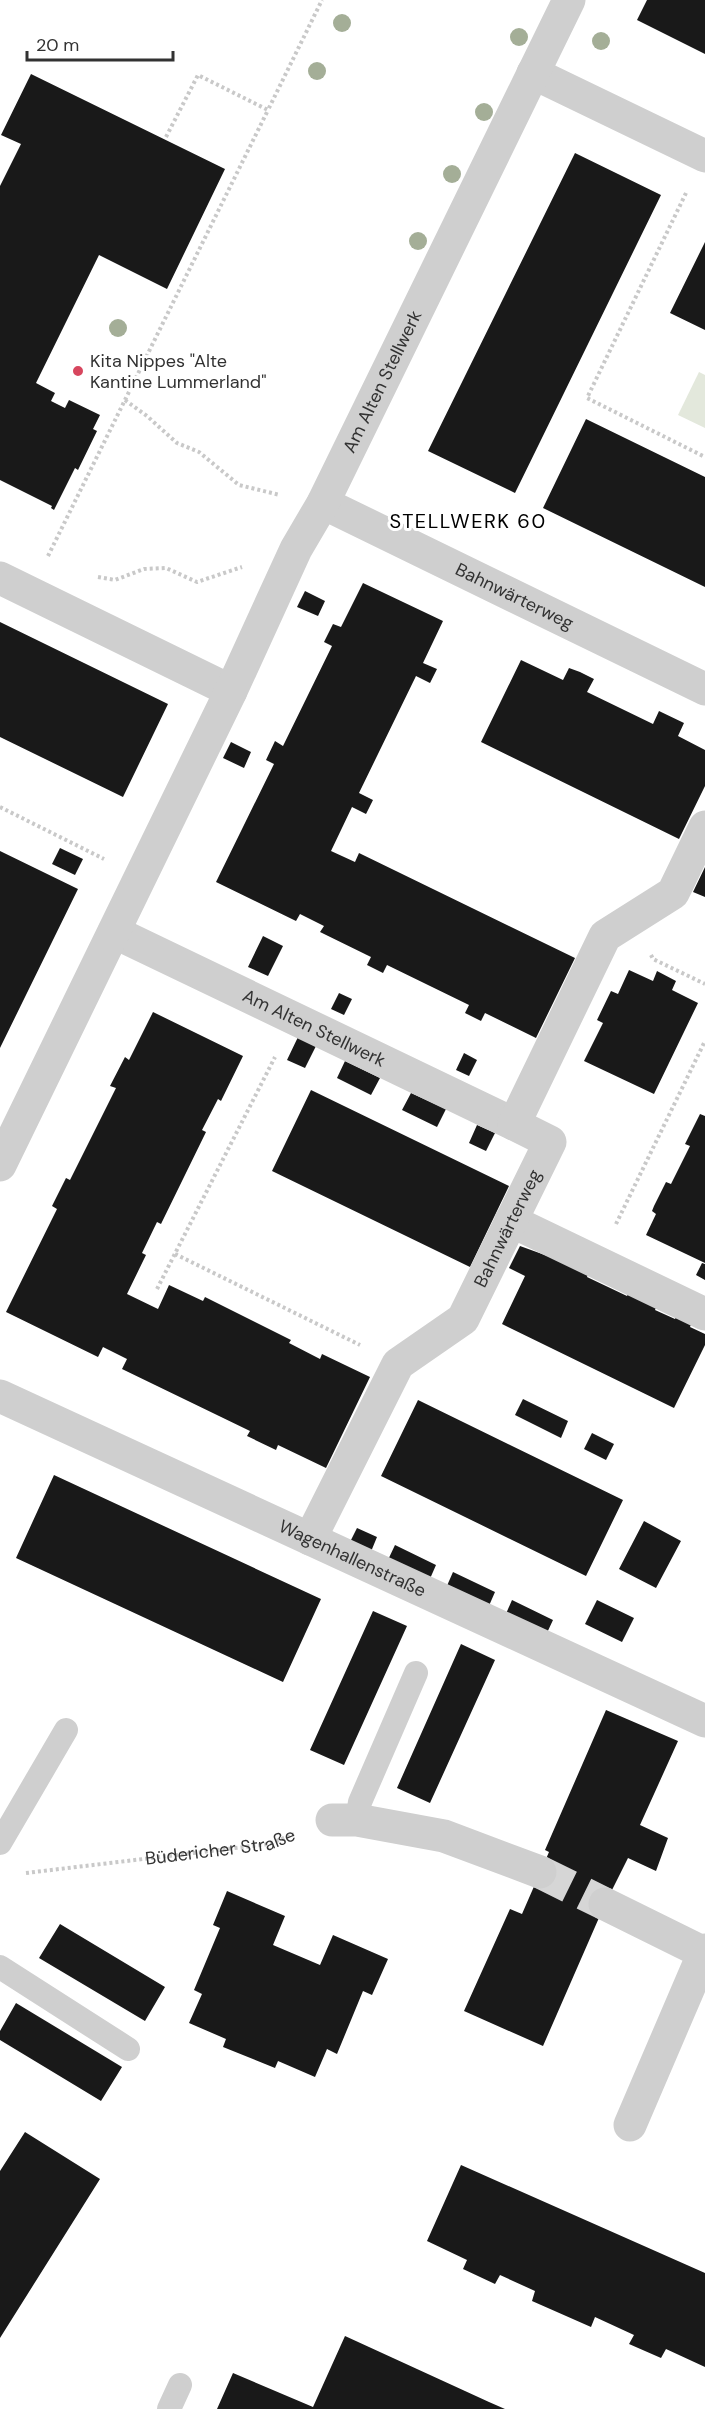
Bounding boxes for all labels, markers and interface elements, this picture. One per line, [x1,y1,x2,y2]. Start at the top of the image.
scale bar [27,24,172,62]
text: 20 m [36,33,79,57]
street label: Am Alten Stellwerk [337,306,427,457]
place label: Kita Nippes "Alte Kantine Lummerland" [90,349,266,394]
marker: Kita Nippes "Alte Kantine Lummerland" [71,364,85,378]
district label: STELLWERK 60 [389,508,547,534]
street label: Bahnwärterweg [451,557,578,635]
street label: Am Alten Stellwerk [239,984,390,1073]
street label: Bahnwärterweg [468,1165,547,1291]
street label: Wagenhallenstraße [275,1514,430,1603]
street label: Büdericher Straße [144,1823,299,1871]

